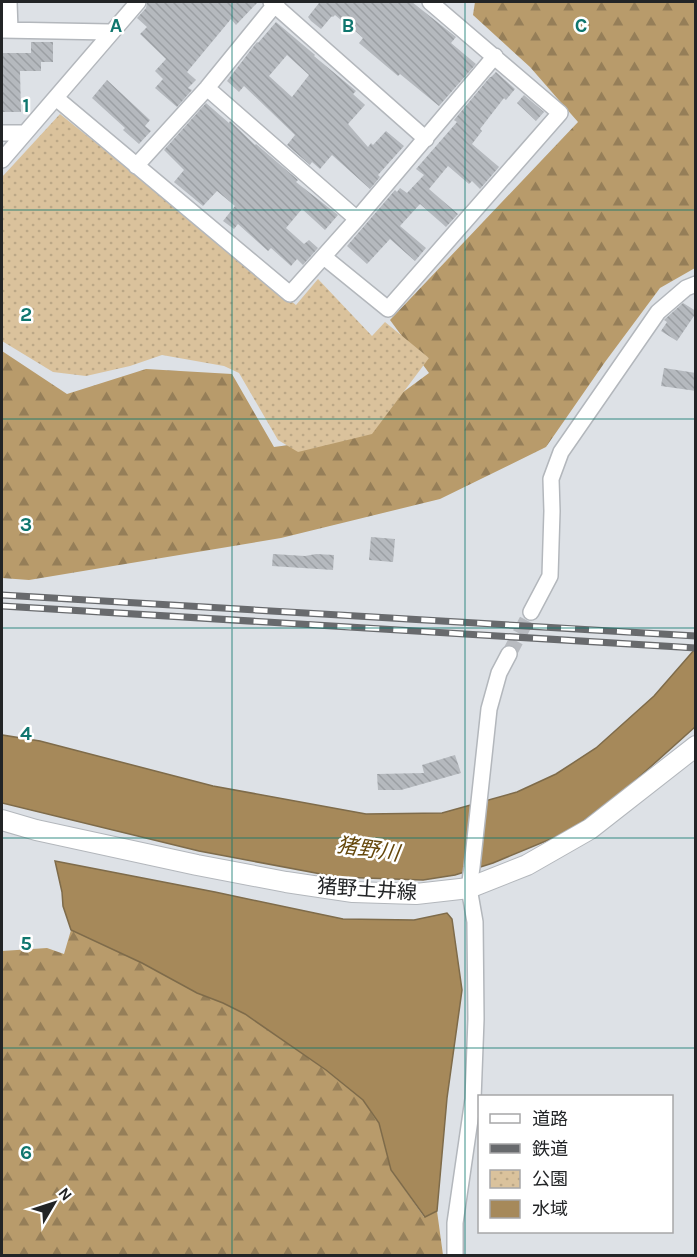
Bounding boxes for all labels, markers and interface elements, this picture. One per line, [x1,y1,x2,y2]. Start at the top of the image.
text: A [110,14,123,37]
text: B [342,14,354,37]
text: C [575,14,587,37]
text: 1 [22,94,30,117]
text: 2 [20,303,32,326]
text: 3 [20,513,32,536]
text: 4 [20,722,32,745]
water label: 猪野川 [335,833,403,866]
street label: 猪野土井線 [316,875,418,904]
text: 5 [20,932,32,955]
legend [478,1095,673,1233]
text: 道路 [532,1108,568,1130]
text: 鉄道 [532,1138,568,1160]
text: 6 [20,1141,32,1164]
text: 公園 [532,1168,568,1190]
north arrow [24,1173,84,1233]
text: N [54,1183,76,1204]
text: 水域 [532,1198,568,1220]

